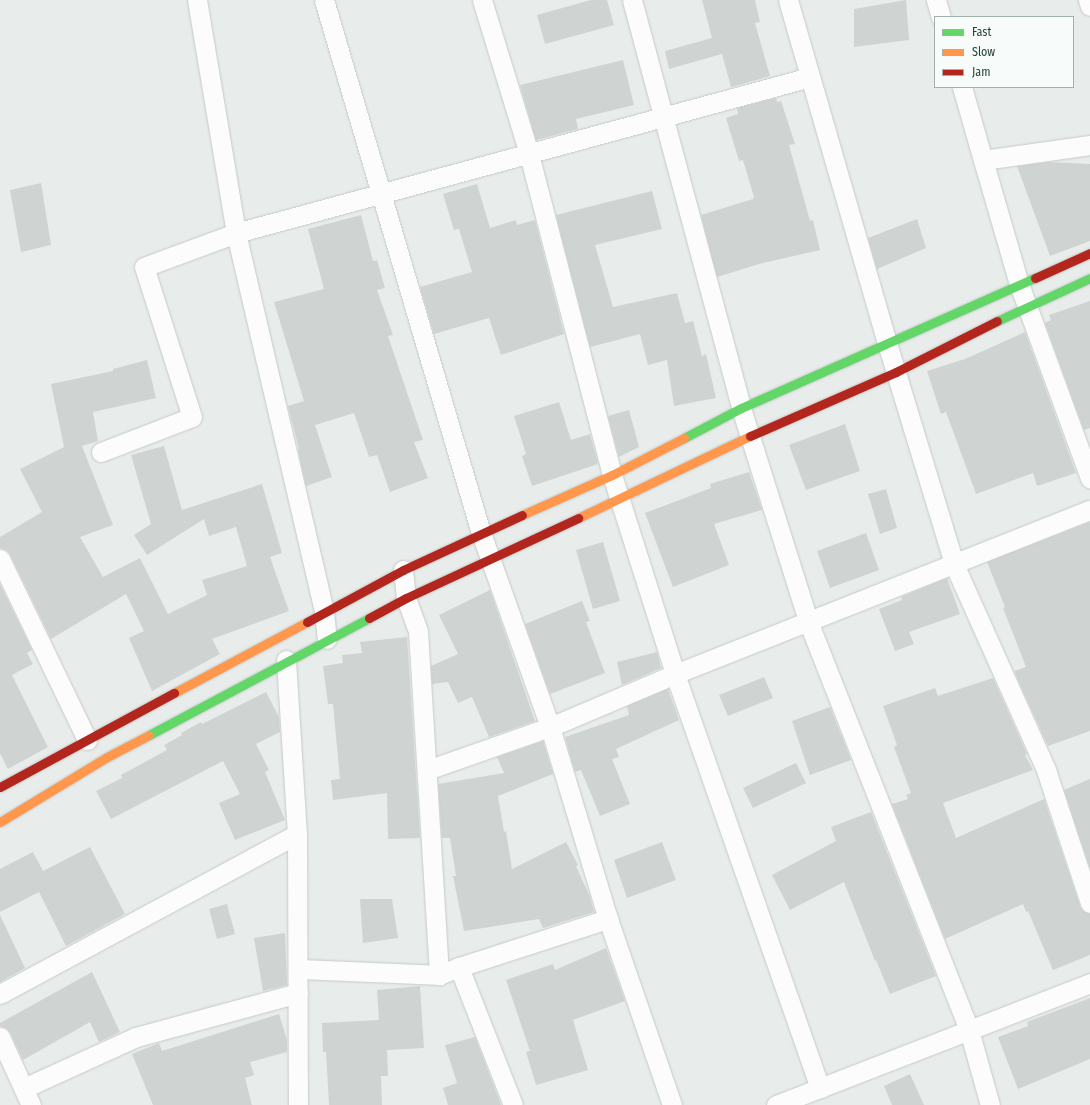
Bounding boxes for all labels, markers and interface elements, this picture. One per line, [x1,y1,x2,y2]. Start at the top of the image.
legend [934,16,1074,88]
text: Fast [972,25,991,39]
text: Slow [972,45,995,59]
text: Jam [972,65,990,79]

